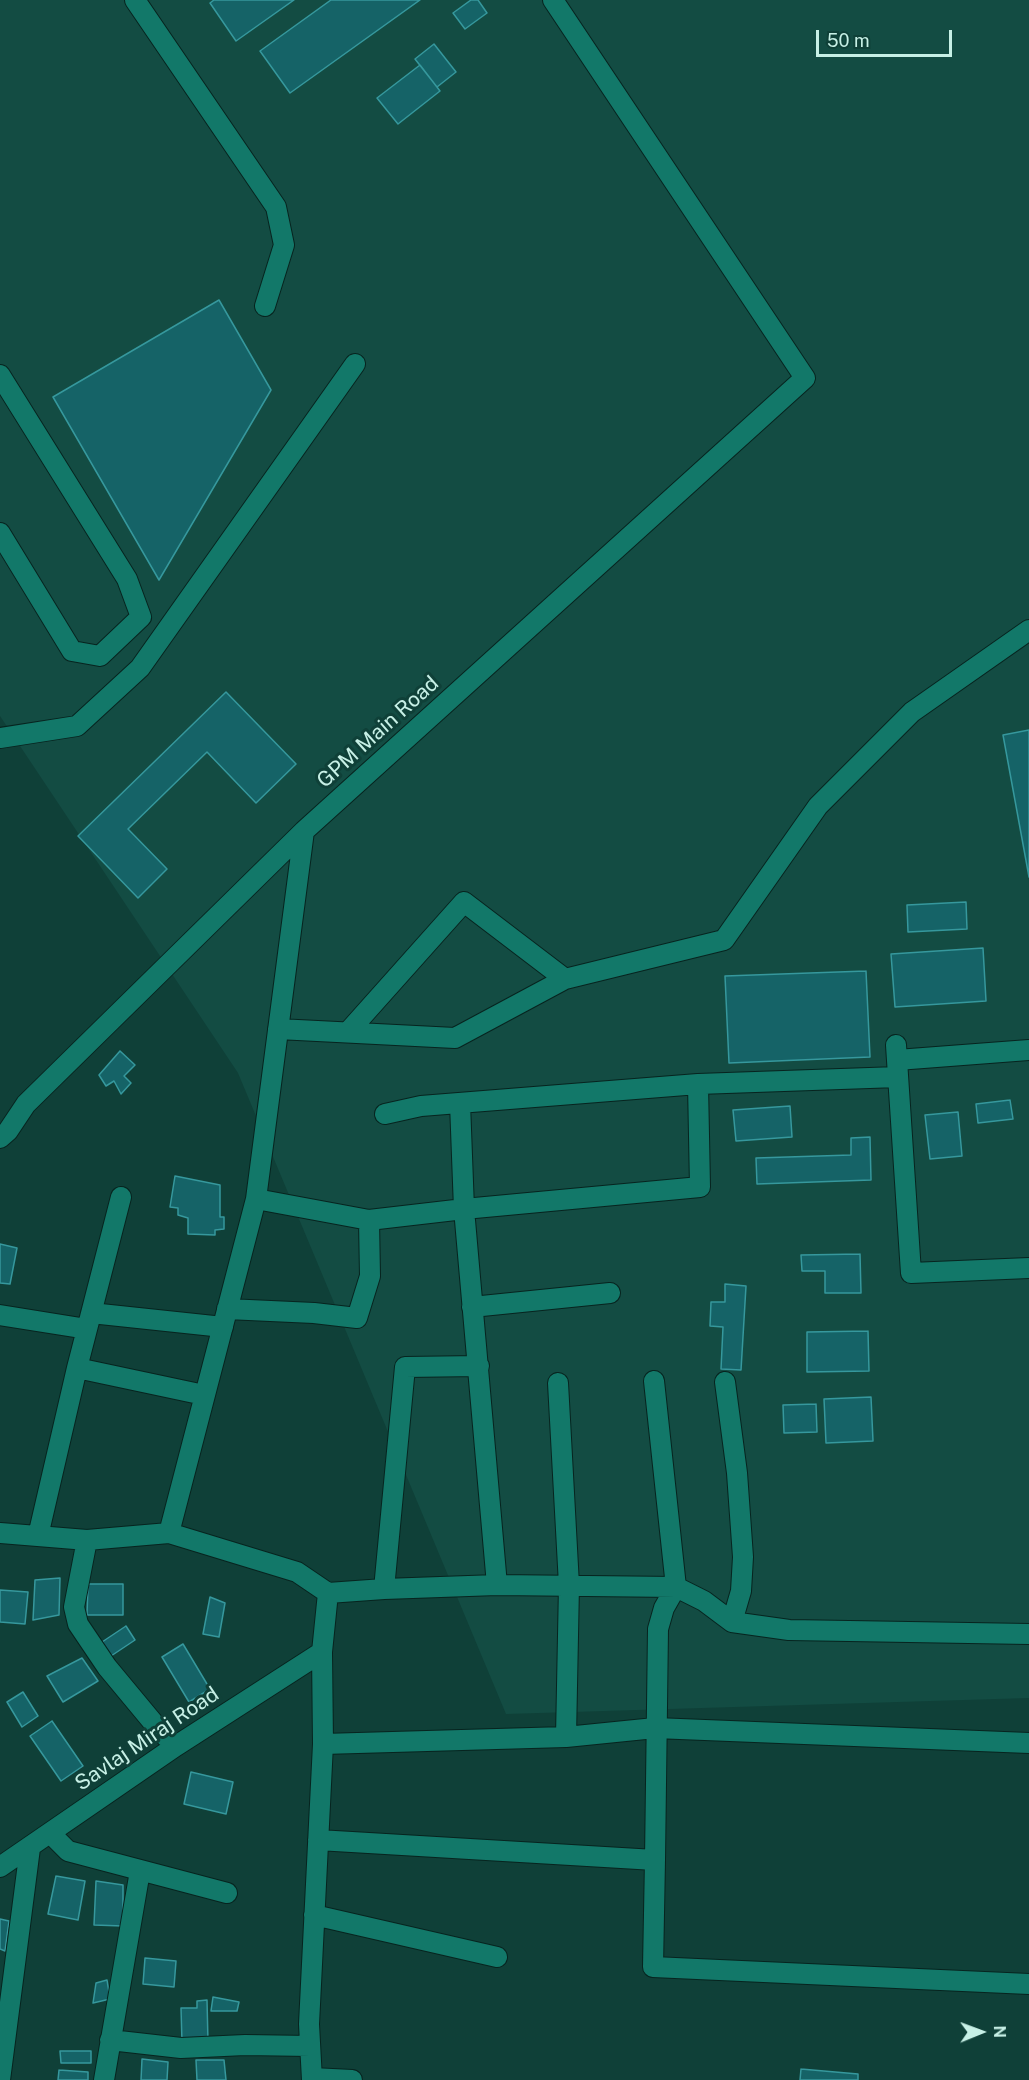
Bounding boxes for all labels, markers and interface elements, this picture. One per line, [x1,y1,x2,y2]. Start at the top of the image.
scale bar [819,18,956,56]
text: 50 m [827,30,870,51]
street label: GPM Main Road [312,671,444,793]
street label: Savlaj Miraj Road [70,1682,224,1796]
north arrow [951,2002,1011,2062]
text: N [990,2025,1009,2038]

